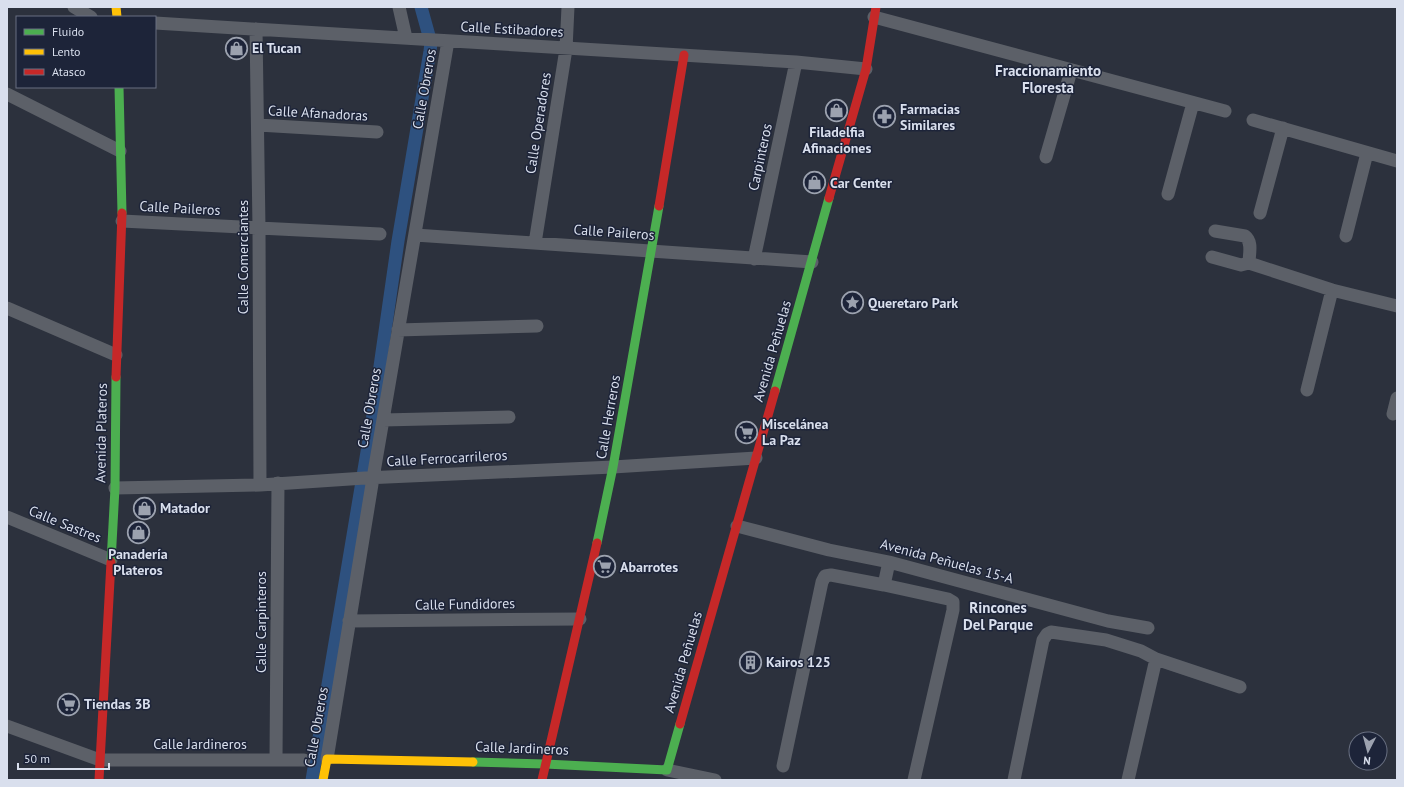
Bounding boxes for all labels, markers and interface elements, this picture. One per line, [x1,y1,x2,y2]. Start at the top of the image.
legend [16,16,156,88]
street label: Calle Estibadores [460,17,564,41]
text: Fluido [52,24,84,39]
shop icon: El Tucan [223,35,249,61]
place label: El Tucan [252,39,301,57]
text: Lento [52,44,81,59]
street label: Calle Obreros [408,48,440,130]
district label: Fraccionamiento Floresta [995,61,1101,97]
text: Atasco [52,64,85,79]
street label: Calle Operadores [521,71,555,175]
shop icon: Filadelfia Afinaciones [824,97,850,123]
place label: Farmacias Similares [900,100,960,134]
street label: Calle Afanadoras [268,101,369,125]
pharmacy icon: Farmacias Similares [871,104,897,130]
street label: Carpinteros [744,122,776,192]
place label: Filadelfia Afinaciones [803,123,871,157]
shop icon: Car Center [801,170,827,196]
place label: Car Center [830,174,892,192]
street label: Calle Paileros [139,197,221,219]
street label: Calle Comerciantes [234,200,252,314]
street label: Calle Paileros [573,220,655,244]
place icon: Queretaro Park [840,290,866,316]
place label: Queretaro Park [868,294,958,312]
street label: Avenida Peñuelas [749,298,795,404]
street label: Calle Obreros [353,367,385,449]
street label: Calle Herreros [592,373,624,460]
street label: Avenida Plateros [91,383,111,483]
place label: Miscelánea La Paz [762,415,829,449]
supermarket icon: Miscelánea La Paz [733,419,759,445]
street label: Calle Ferrocarrileros [386,446,508,470]
shop icon: Matador [131,495,157,521]
place label: Matador [160,499,210,517]
street label: Calle Sastres [26,501,104,547]
shop icon: Panadería Plateros [125,519,151,545]
street label: Avenida Peñuelas 15-A [879,535,1016,588]
place label: Panadería Plateros [108,545,168,579]
supermarket icon: Abarrotes [591,554,617,580]
place label: Abarrotes [620,558,678,576]
street label: Calle Carpinteros [252,571,270,673]
street label: Calle Fundidores [415,594,515,614]
district label: Rincones Del Parque [963,598,1033,634]
street label: Avenida Peñuelas [660,609,706,715]
building icon: Kairos 125 [737,649,763,675]
place label: Kairos 125 [766,653,831,671]
street label: Calle Obreros [300,686,332,768]
supermarket icon: Tiendas 3B [55,691,81,717]
place label: Tiendas 3B [84,695,151,713]
north arrow [1348,731,1388,771]
street label: Calle Jardineros [153,735,247,753]
street label: Calle Jardineros [475,737,569,759]
scale bar [18,745,109,771]
text: 50 m [24,751,50,766]
text: N [1363,754,1371,768]

